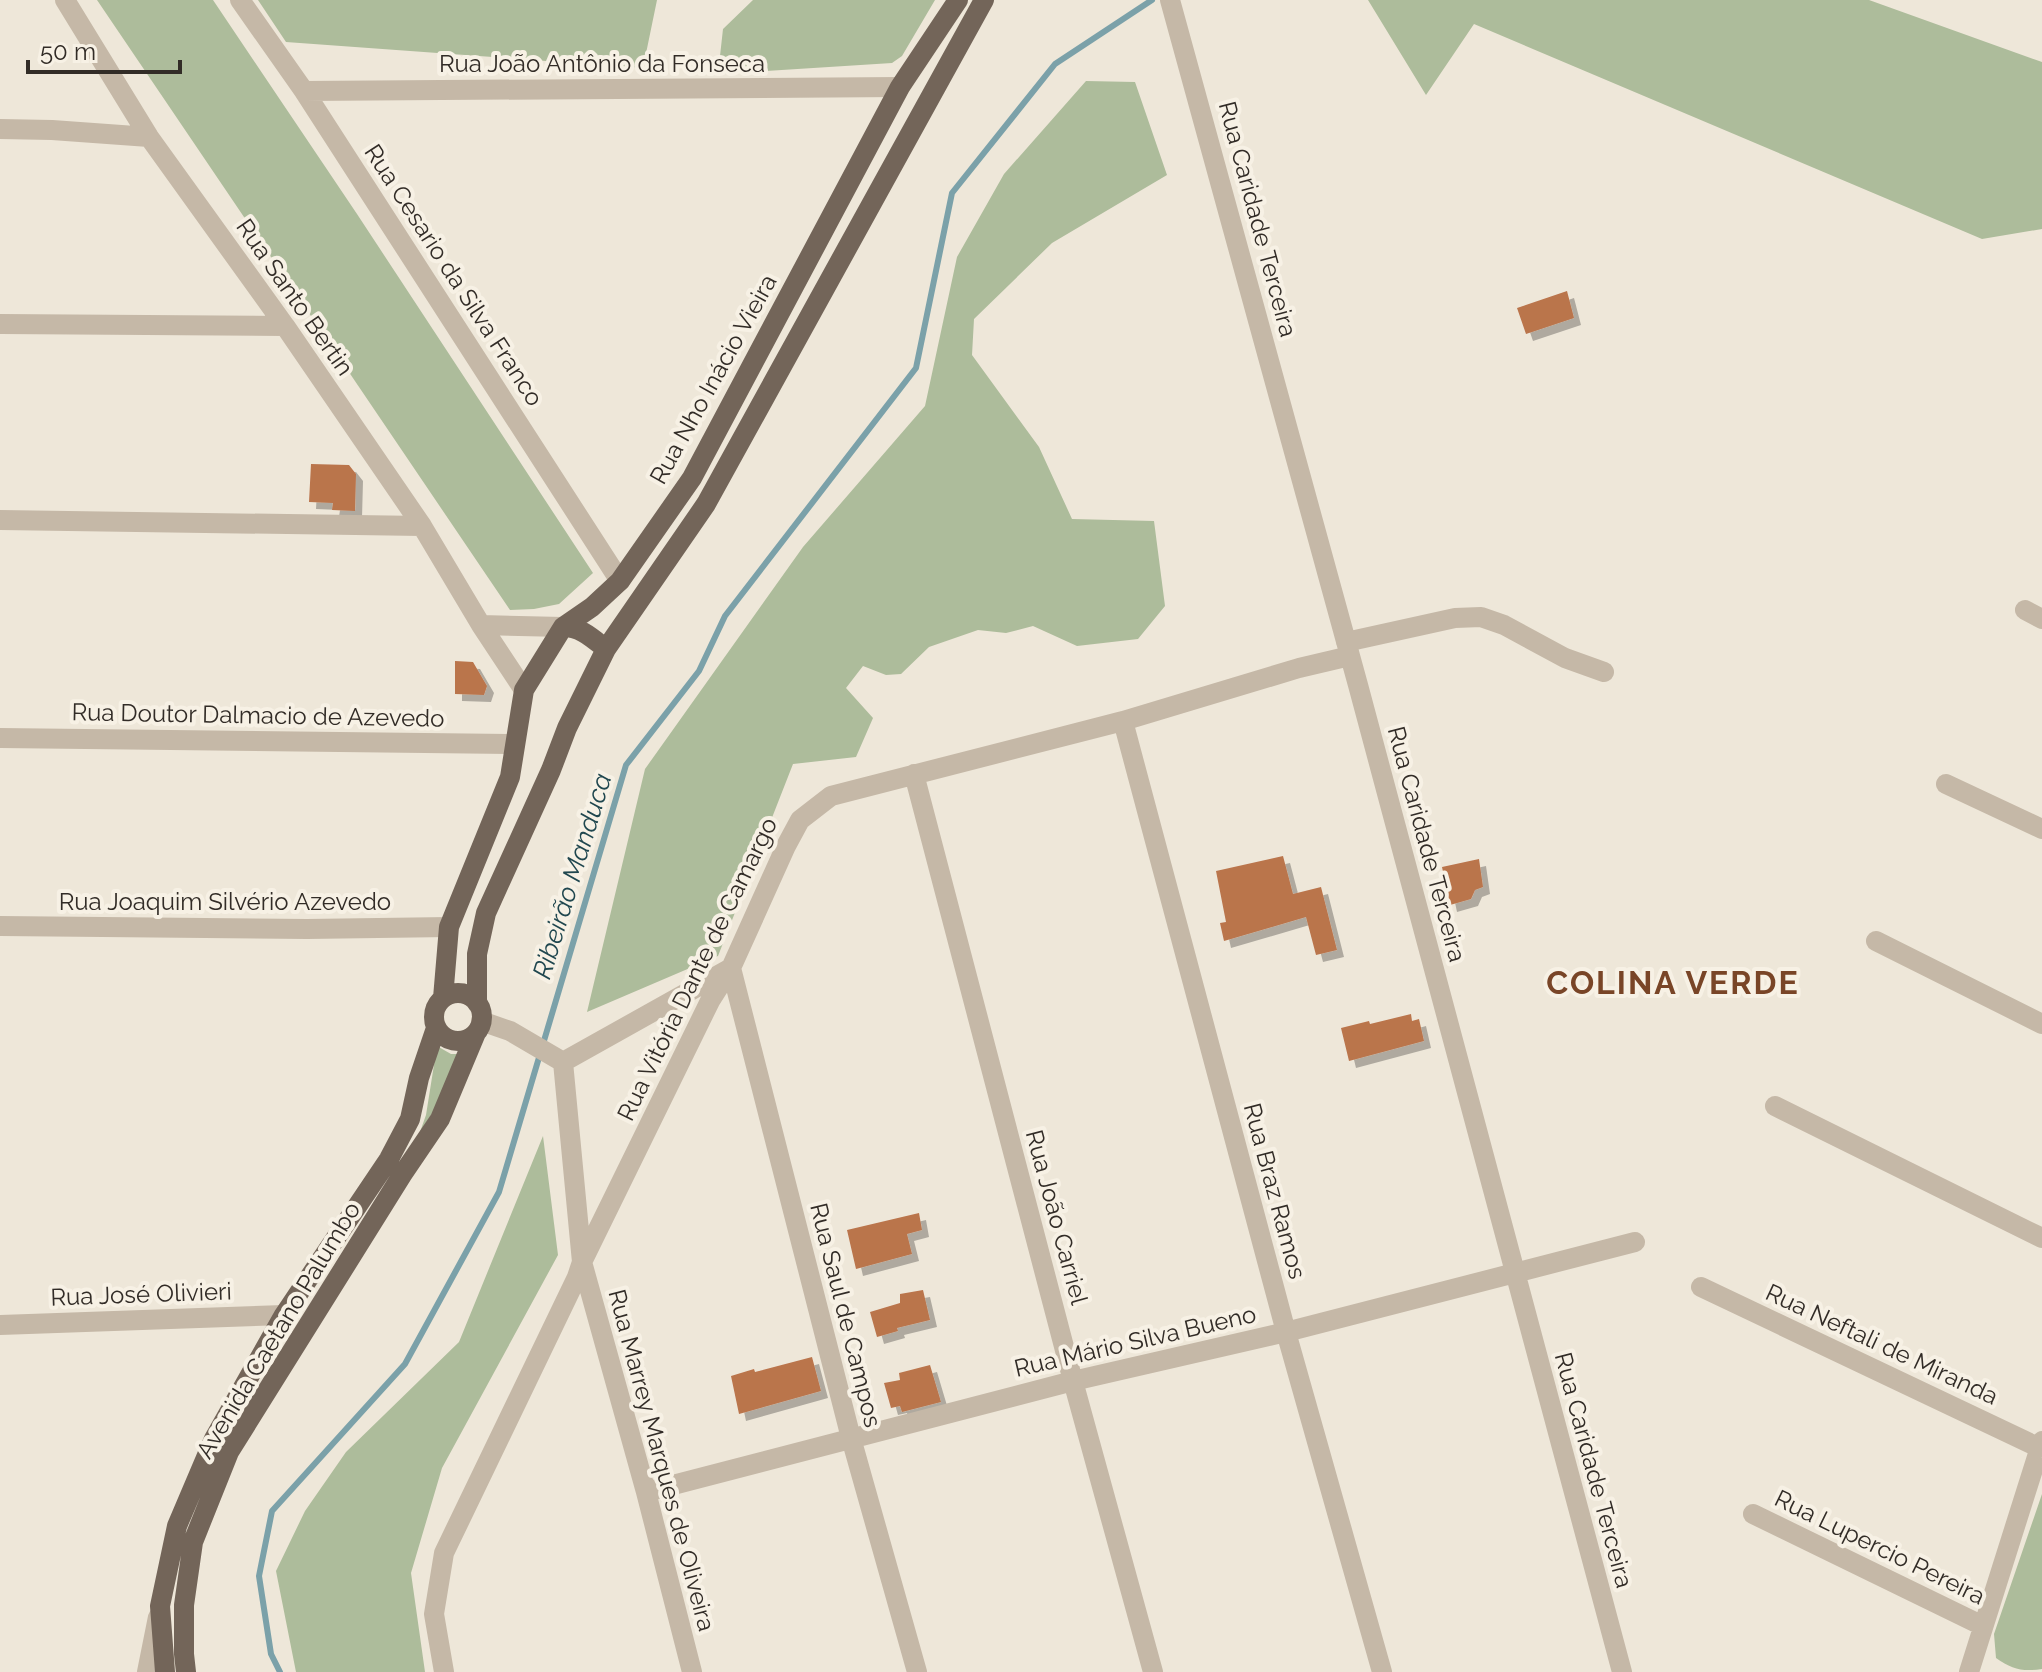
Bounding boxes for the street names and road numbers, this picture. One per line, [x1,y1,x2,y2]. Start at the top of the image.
street label: Rua João Antônio da Fonseca [439,49,765,78]
street label: Rua Caridade Terceira [1213,98,1303,340]
street label: Rua Cesario da Silva Franco [359,139,549,411]
street label: Rua Santo Bertin [230,213,360,381]
street label: Rua Nho Inácio Vieira [643,269,783,489]
street label: Rua Doutor Dalmacio de Azevedo [71,697,445,733]
street label: Rua Caridade Terceira [1382,723,1472,965]
street label: Rua Vitória Dante de Camargo [611,813,783,1125]
street label: Rua Joaquim Silvério Azevedo [59,887,391,916]
street label: Rua Braz Ramos [1238,1100,1312,1282]
street label: Rua João Carriel [1020,1126,1094,1308]
street label: Avenida Caetano Palumbo [190,1197,366,1463]
street label: Rua Saul de Campos [804,1200,888,1430]
street label: Rua José Olivieri [50,1276,232,1312]
street label: Rua Neftali de Miranda [1761,1277,2003,1411]
street label: Rua Marrey Marques de Oliveira [602,1286,722,1634]
street label: Rua Mário Silva Bueno [1011,1299,1259,1383]
street label: Rua Caridade Terceira [1549,1349,1639,1591]
street label: Rua Lupercio Pereira [1770,1483,1990,1611]

